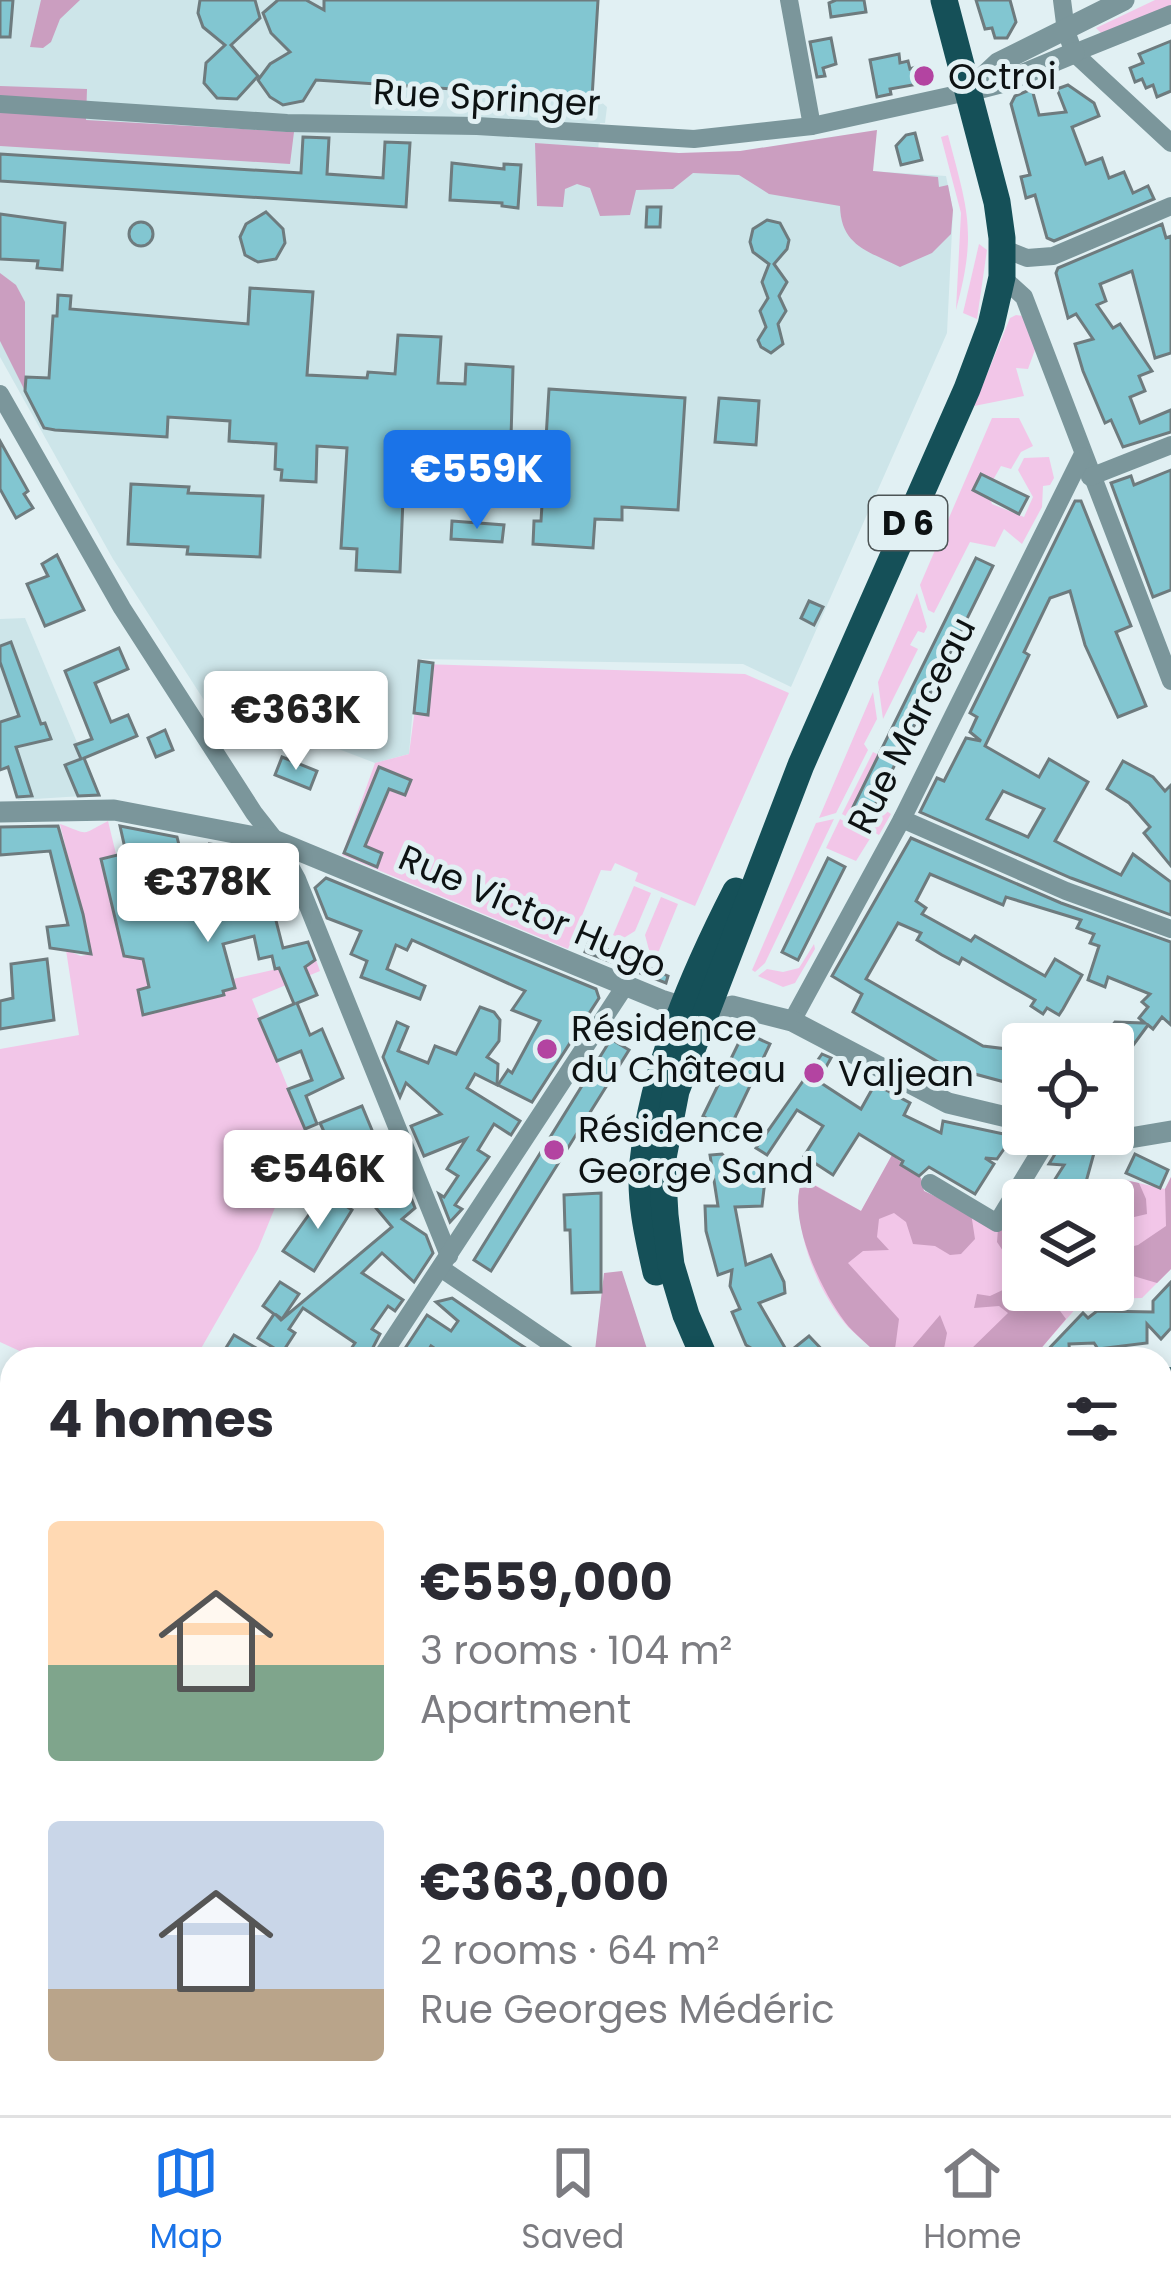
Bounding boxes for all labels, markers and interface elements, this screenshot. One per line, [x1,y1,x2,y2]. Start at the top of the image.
place label: Octroi [948,51,1057,102]
marker: Octroi [911,63,937,89]
street label: Rue Springer [372,66,602,129]
pin: €559K [393,430,561,532]
text: €559K [411,441,543,496]
road number: D 6 [869,496,947,550]
street label: Rue Marceau [835,608,988,842]
pin: €363K [212,671,380,773]
text: €363K [231,682,361,737]
street label: Rue Victor Hugo [391,832,675,991]
pin: €378K [124,843,292,945]
text: €378K [144,854,272,909]
place label: Résidence du Château [571,1003,786,1095]
map controls [1002,1023,1134,1311]
button: locate [1002,1023,1134,1155]
marker: Résidence du Château [534,1036,560,1062]
place label: Valjean [838,1048,974,1099]
marker: Valjean [801,1060,827,1086]
place label: Résidence George Sand [578,1104,814,1196]
pin: €546K [234,1130,402,1232]
marker: Résidence George Sand [541,1137,567,1163]
text: €546K [251,1141,385,1196]
button: layers [1002,1179,1134,1311]
text: 4 homes [48,1383,274,1455]
icon: filters [1059,1386,1125,1452]
text: €559,000 [420,1546,673,1618]
icon: home [144,1569,288,1713]
text: 3 rooms · 104 m² [420,1623,732,1678]
text: Apartment [420,1682,631,1737]
text: €363,000 [420,1846,669,1918]
icon: home [144,1869,288,2013]
text: 2 rooms · 64 m² [420,1923,720,1978]
text: Rue Georges Médéric [420,1982,835,2037]
tab: Map [149,2140,222,2262]
tab: Saved [521,2140,624,2262]
tab: Home [923,2140,1022,2262]

